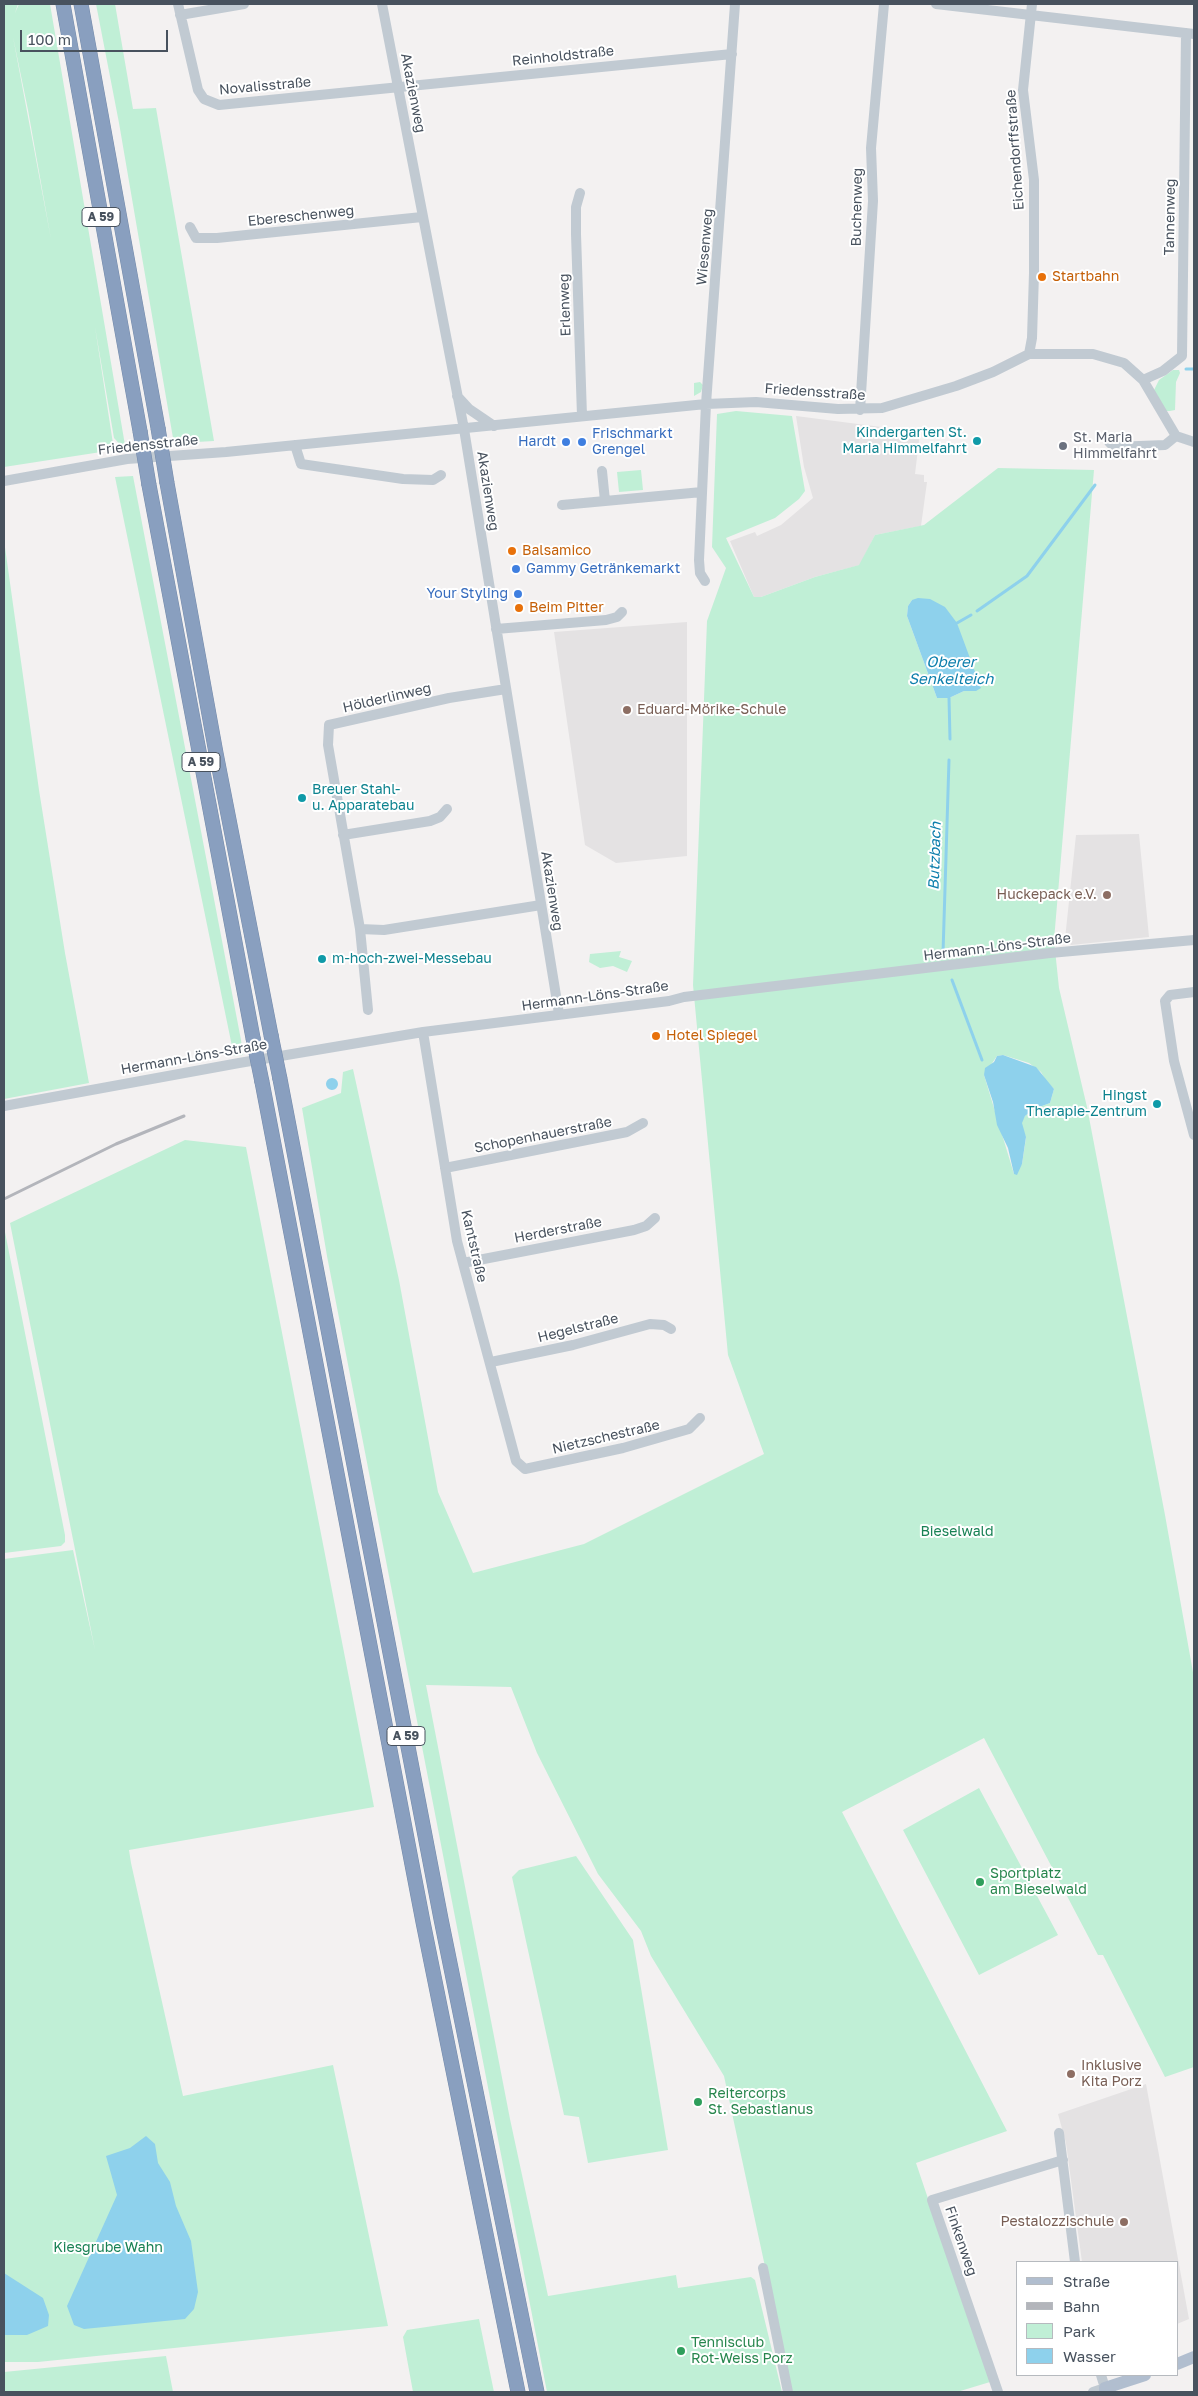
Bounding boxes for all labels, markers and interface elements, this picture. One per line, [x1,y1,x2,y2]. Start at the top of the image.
scale bar [22,20,170,52]
text: 100 m [28,30,71,48]
street label: Reinholdstraße [511,42,615,70]
street label: Akazienweg [397,52,429,134]
street label: Novalisstraße [218,74,312,98]
street label: Eichendorffstraße [1002,89,1028,211]
street label: Buchenweg [848,168,866,246]
street label: Tannenweg [1161,178,1179,256]
street label: Ebereschenweg [247,202,355,230]
road number: A 59 [82,208,120,226]
street label: Wiesenweg [693,208,717,286]
place label: Startbahn [1052,269,1119,285]
marker: Startbahn [1036,271,1048,283]
street label: Erlenweg [556,273,574,337]
street label: Friedensstraße [764,380,866,404]
place label: Kindergarten St. Maria Himmelfahrt [842,425,967,458]
place label: Frischmarkt Grengel [592,426,673,458]
place label: St. Maria Himmelfahrt [1073,430,1157,462]
street label: Friedensstraße [97,431,199,459]
place label: Hardt [518,434,556,450]
marker: Kindergarten St. Maria Himmelfahrt [971,435,983,447]
marker: Hardt [560,436,572,448]
marker: Frischmarkt Grengel [576,436,588,448]
marker: St. Maria Himmelfahrt [1057,440,1069,452]
street label: Akazienweg [473,450,503,532]
place label: Balsamico [522,543,591,559]
marker: Balsamico [506,545,518,557]
place label: Gammy Getränkemarkt [526,561,680,577]
marker: Gammy Getränkemarkt [510,563,522,575]
place label: Your Styling [426,586,508,602]
marker: Your Styling [512,588,524,600]
place label: Beim Pitter [529,600,604,616]
marker: Beim Pitter [513,602,525,614]
water label: Oberer Senkelteich [908,653,994,688]
street label: Hölderlinweg [341,680,433,716]
place label: Eduard-Mörike-Schule [637,702,786,718]
marker: Eduard-Mörike-Schule [621,704,633,716]
road number: A 59 [182,752,220,772]
place label: Breuer Stahl- u. Apparatebau [312,782,414,814]
marker: Breuer Stahl- u. Apparatebau [296,792,308,804]
water label: Butzbach [925,822,945,890]
street label: Akazienweg [537,850,567,932]
place label: Huckepack e.V. [997,887,1097,903]
marker: Huckepack e.V. [1101,889,1113,901]
street label: Hermann-Löns-Straße [922,930,1072,964]
place label: m-hoch-zwei-Messebau [332,951,492,967]
marker: m-hoch-zwei-Messebau [316,953,328,965]
street label: Hermann-Löns-Straße [520,977,670,1015]
place label: Hotel Spiegel [666,1028,757,1044]
marker: Hotel Spiegel [650,1030,662,1042]
street label: Hermann-Löns-Straße [119,1036,269,1078]
place label: Hingst Therapie-Zentrum [1026,1088,1147,1120]
marker: Hingst Therapie-Zentrum [1151,1098,1163,1110]
street label: Schopenhauerstraße [473,1113,613,1157]
street label: Kantstraße [457,1208,491,1284]
street label: Herderstraße [513,1213,603,1247]
street label: Hegelstraße [536,1310,620,1346]
street label: Nietzschestraße [551,1416,661,1458]
park label: Bieselwald [920,1524,994,1540]
road number: A 59 [387,1726,425,1745]
place label: Sportplatz am Bieselwald [990,1866,1087,1898]
marker: Sportplatz am Bieselwald [974,1876,986,1888]
place label: Inklusive Kita Porz [1081,2058,1142,2090]
marker: Inklusive Kita Porz [1065,2068,1077,2080]
place label: Reitercorps St. Sebastianus [708,2086,813,2118]
marker: Reitercorps St. Sebastianus [692,2096,704,2108]
street label: Finkenweg [941,2204,981,2278]
place label: Pestalozzischule [1000,2214,1114,2230]
marker: Pestalozzischule [1118,2216,1130,2228]
park label: Kiesgrube Wahn [53,2240,163,2256]
legend [1016,2261,1178,2376]
text: Straße [1063,2272,1110,2290]
text: Bahn [1063,2297,1100,2315]
text: Park [1063,2322,1095,2340]
place label: Tennisclub Rot-Weiss Porz [691,2335,793,2368]
marker: Tennisclub Rot-Weiss Porz [675,2345,687,2357]
text: Wasser [1063,2347,1116,2365]

